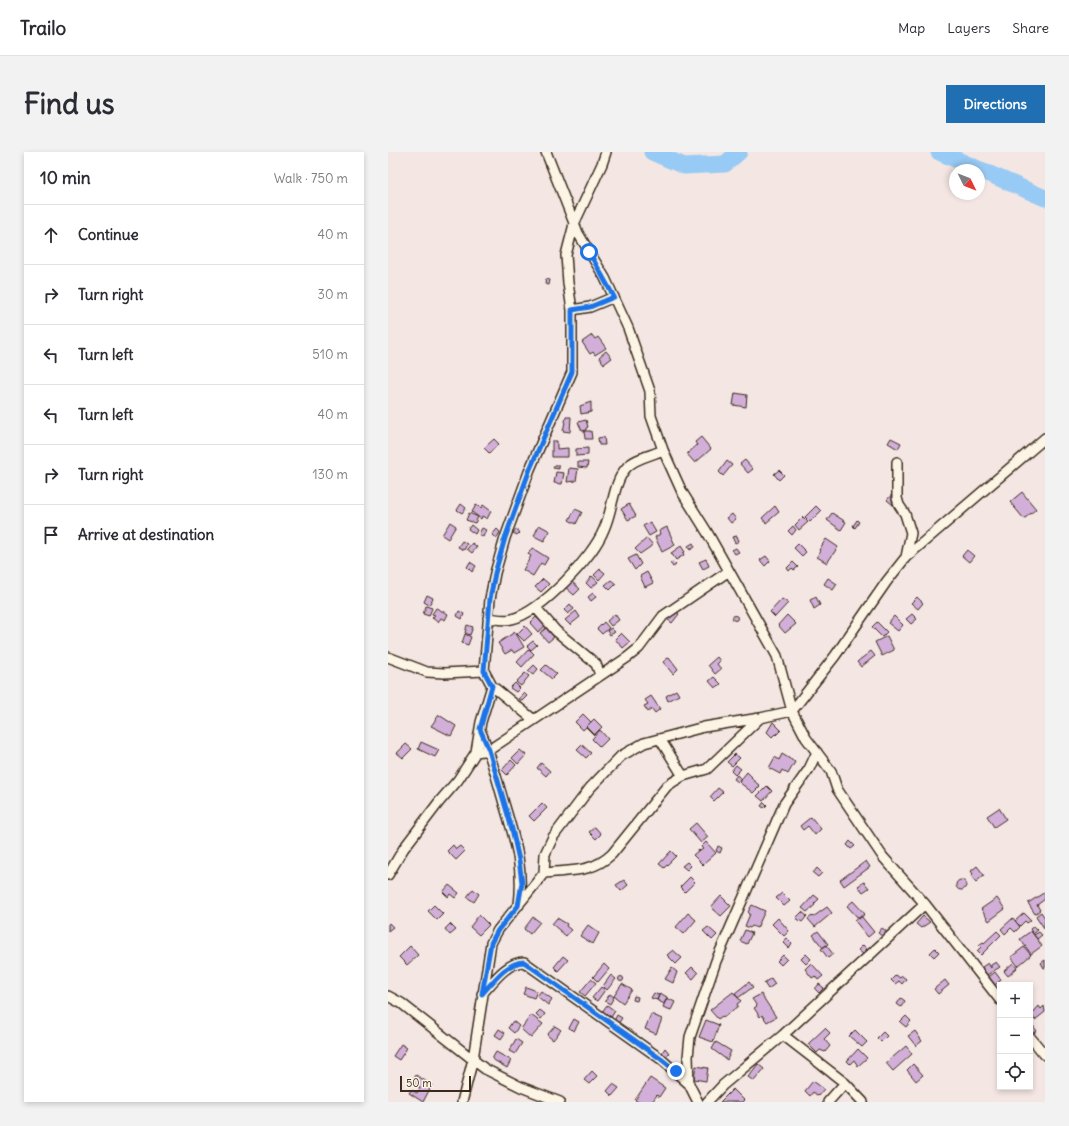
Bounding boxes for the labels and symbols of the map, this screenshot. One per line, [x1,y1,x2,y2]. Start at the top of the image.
north arrow [949,164,985,200]
route start [580,243,598,261]
route end [667,1062,685,1080]
scale bar [400,1074,471,1093]

